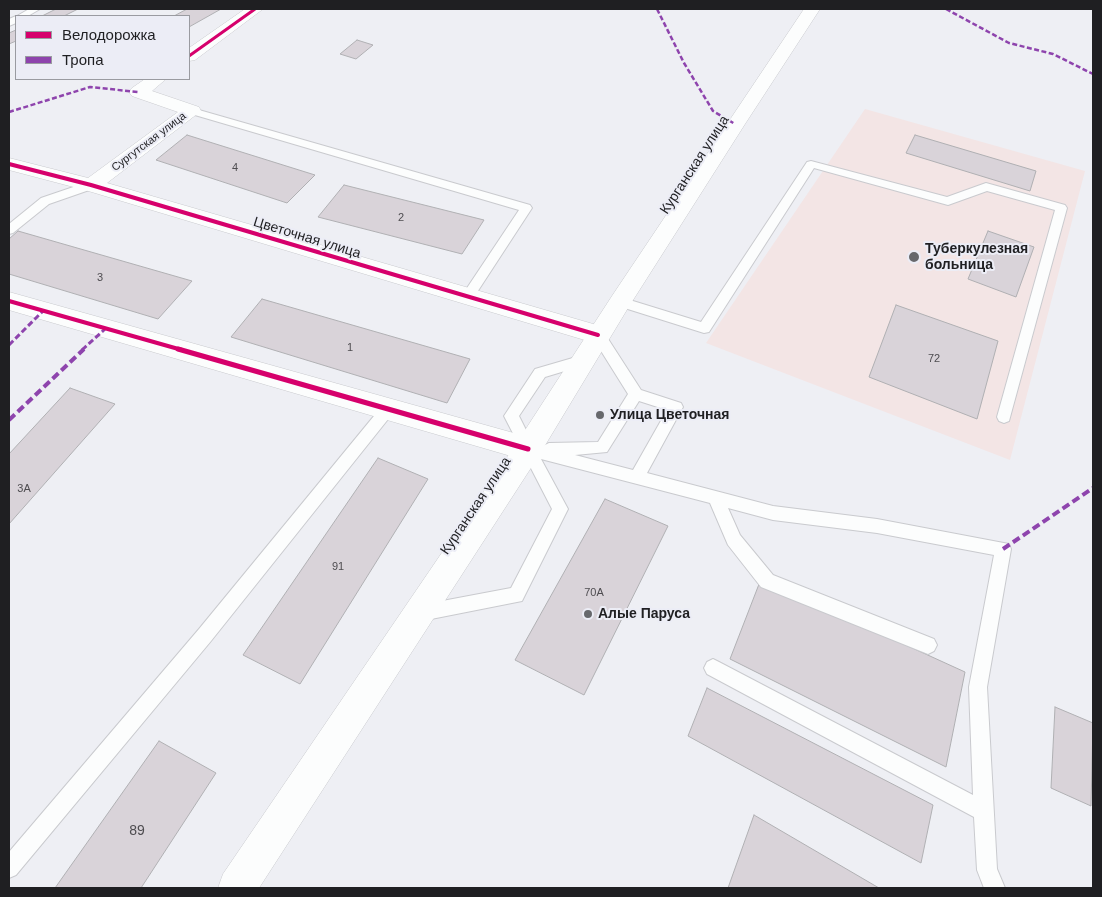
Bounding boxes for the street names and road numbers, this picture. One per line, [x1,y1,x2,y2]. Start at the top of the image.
street label: Сургутская улица [109,110,189,174]
street label: Курганская улица [657,113,733,217]
street label: Цветочная улица [251,214,363,262]
street label: Курганская улица [437,454,515,558]

